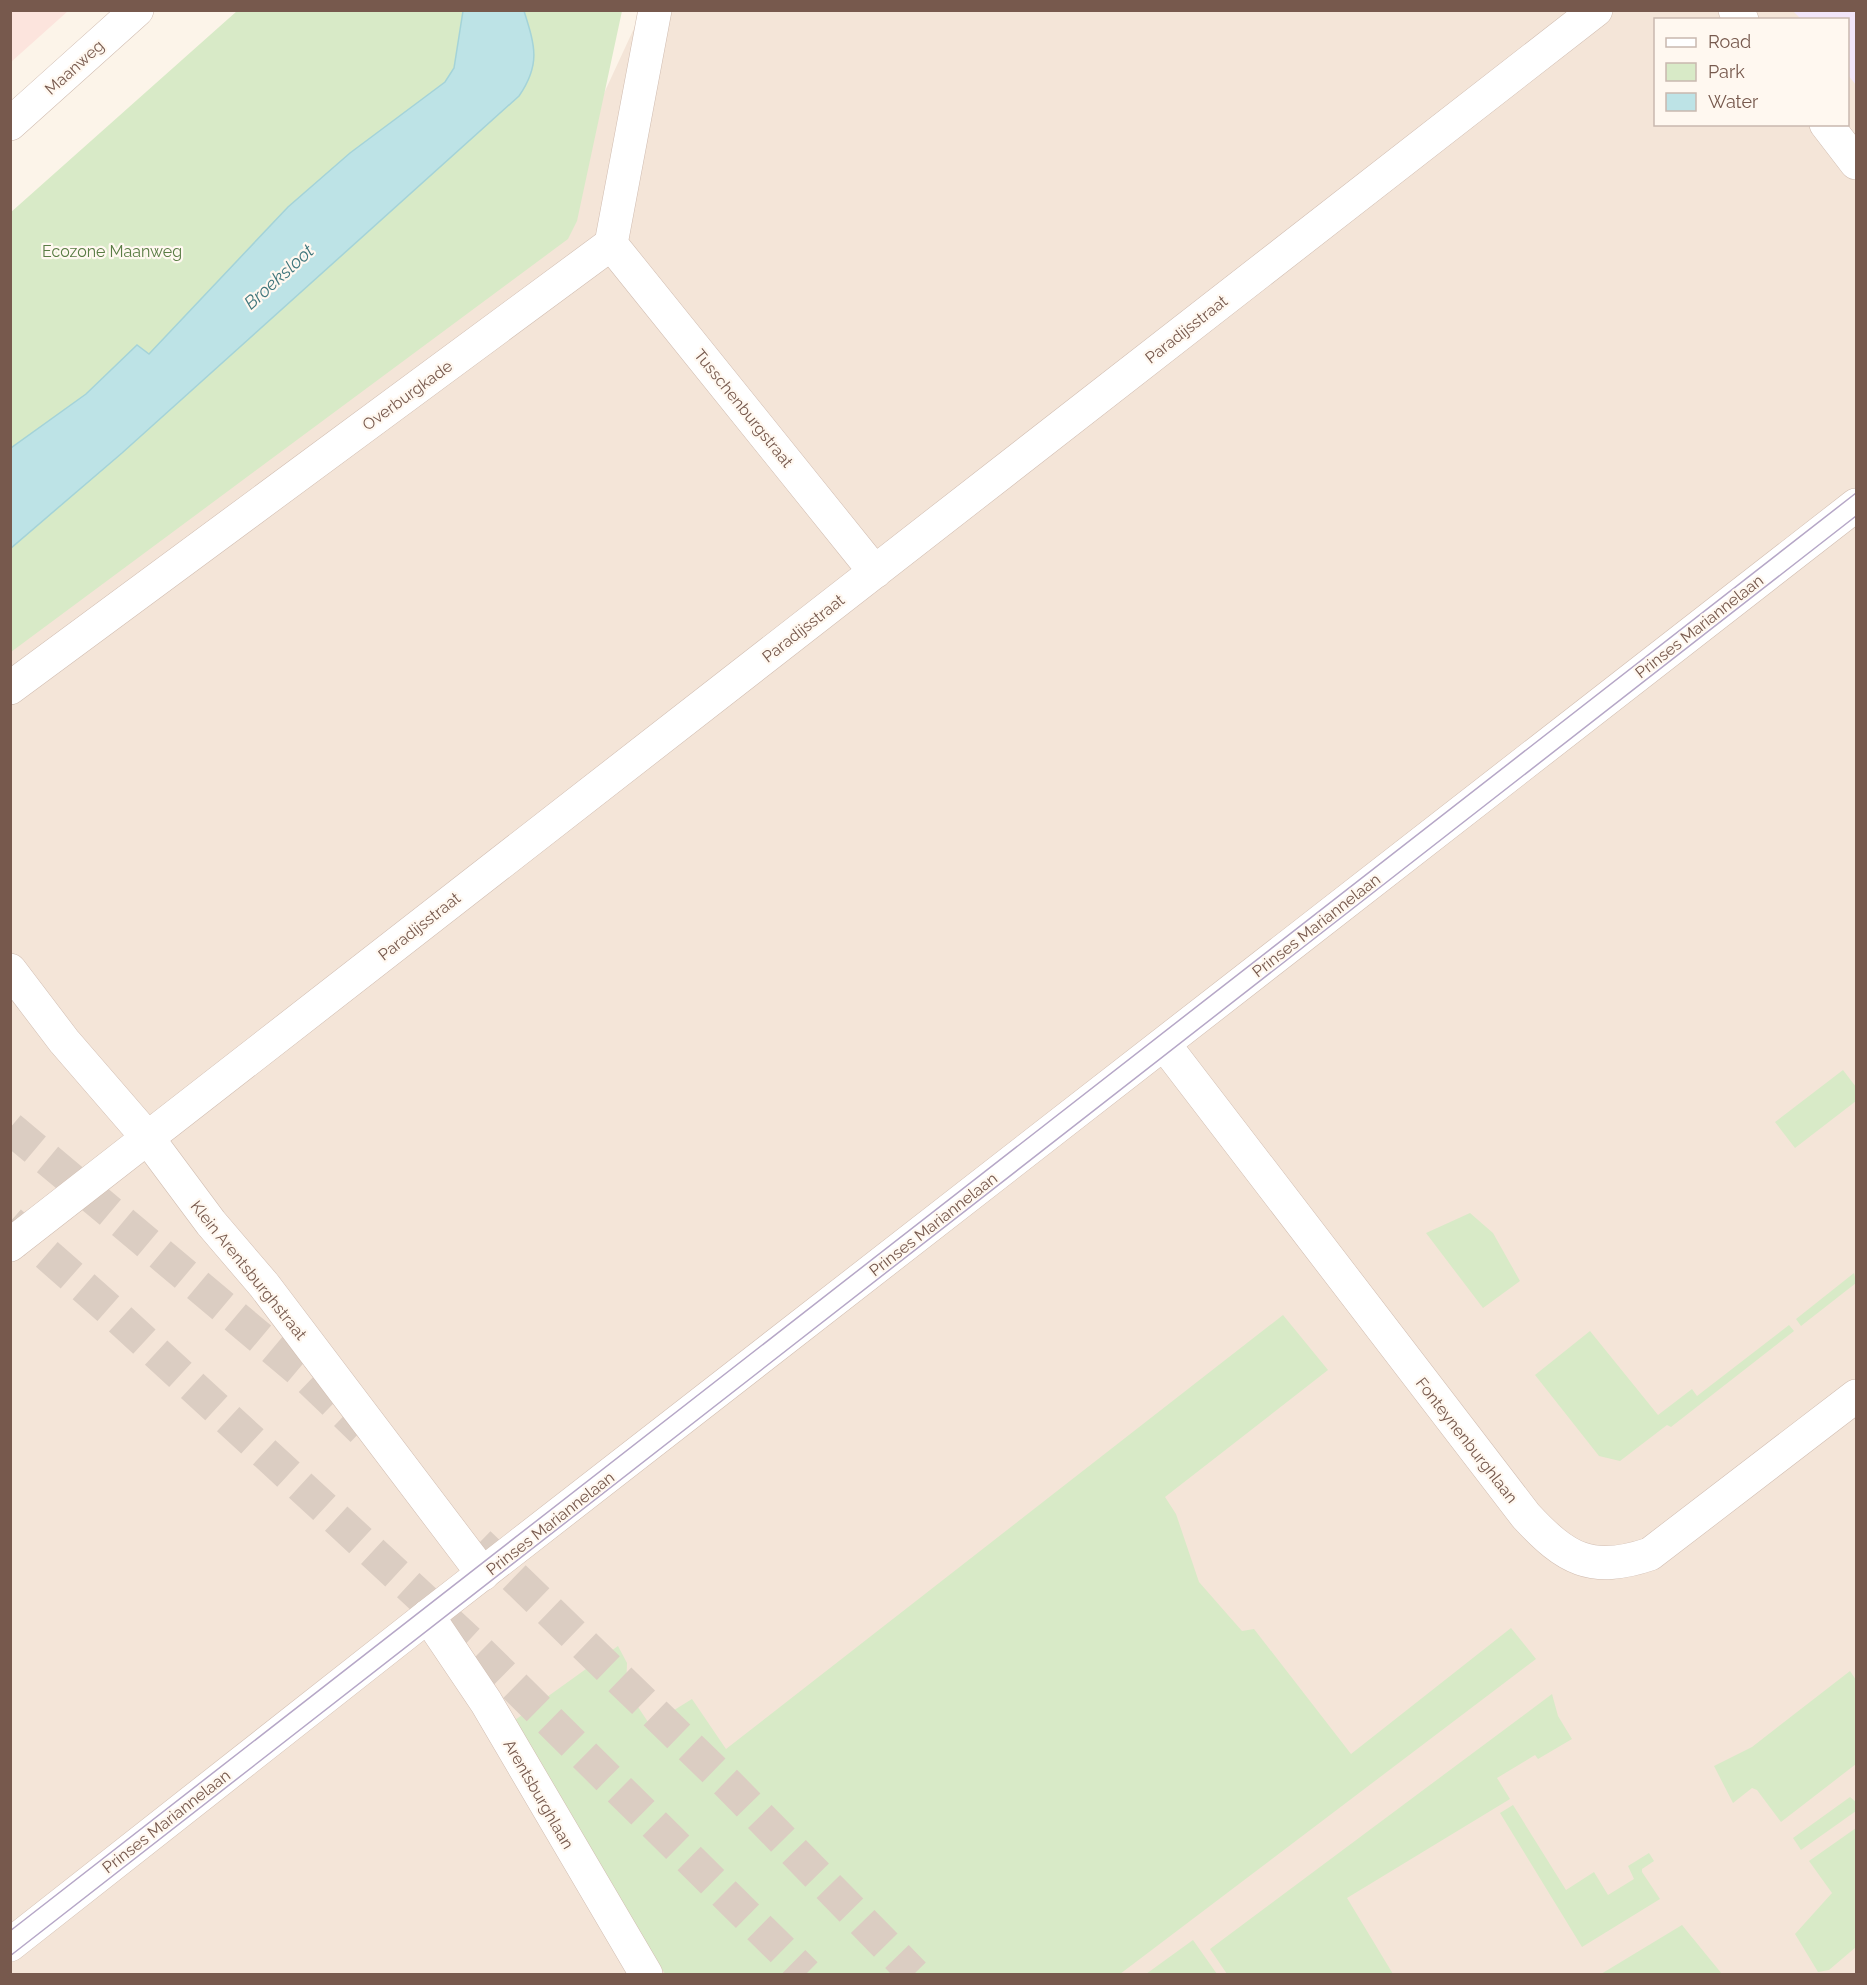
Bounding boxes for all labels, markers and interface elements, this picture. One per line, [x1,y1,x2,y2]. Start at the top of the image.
legend [1654,18,1849,126]
text: Road [1708,31,1751,52]
street label: Maanweg [41,36,108,99]
text: Park [1708,61,1745,82]
text: Water [1708,91,1759,112]
water label: Broeksloot [240,240,318,313]
park label: Ecozone Maanweg [42,242,182,261]
street label: Paradijsstraat [1141,291,1232,367]
street label: Tusschenburgstraat [690,345,797,472]
street label: Overburgkade [359,356,456,434]
street label: Prinses Mariannelaan [1632,571,1767,682]
street label: Paradijsstraat [758,590,849,666]
street label: Prinses Mariannelaan [1249,870,1384,981]
street label: Paradijsstraat [374,888,465,964]
street label: Prinses Mariannelaan [866,1169,1001,1280]
street label: Klein Arentsburghstraat [187,1197,311,1344]
street label: Fonteynenburghlaan [1412,1374,1521,1507]
street label: Prinses Mariannelaan [483,1468,618,1579]
street label: Arentsburghlaan [500,1736,578,1852]
street label: Prinses Mariannelaan [99,1766,234,1877]

